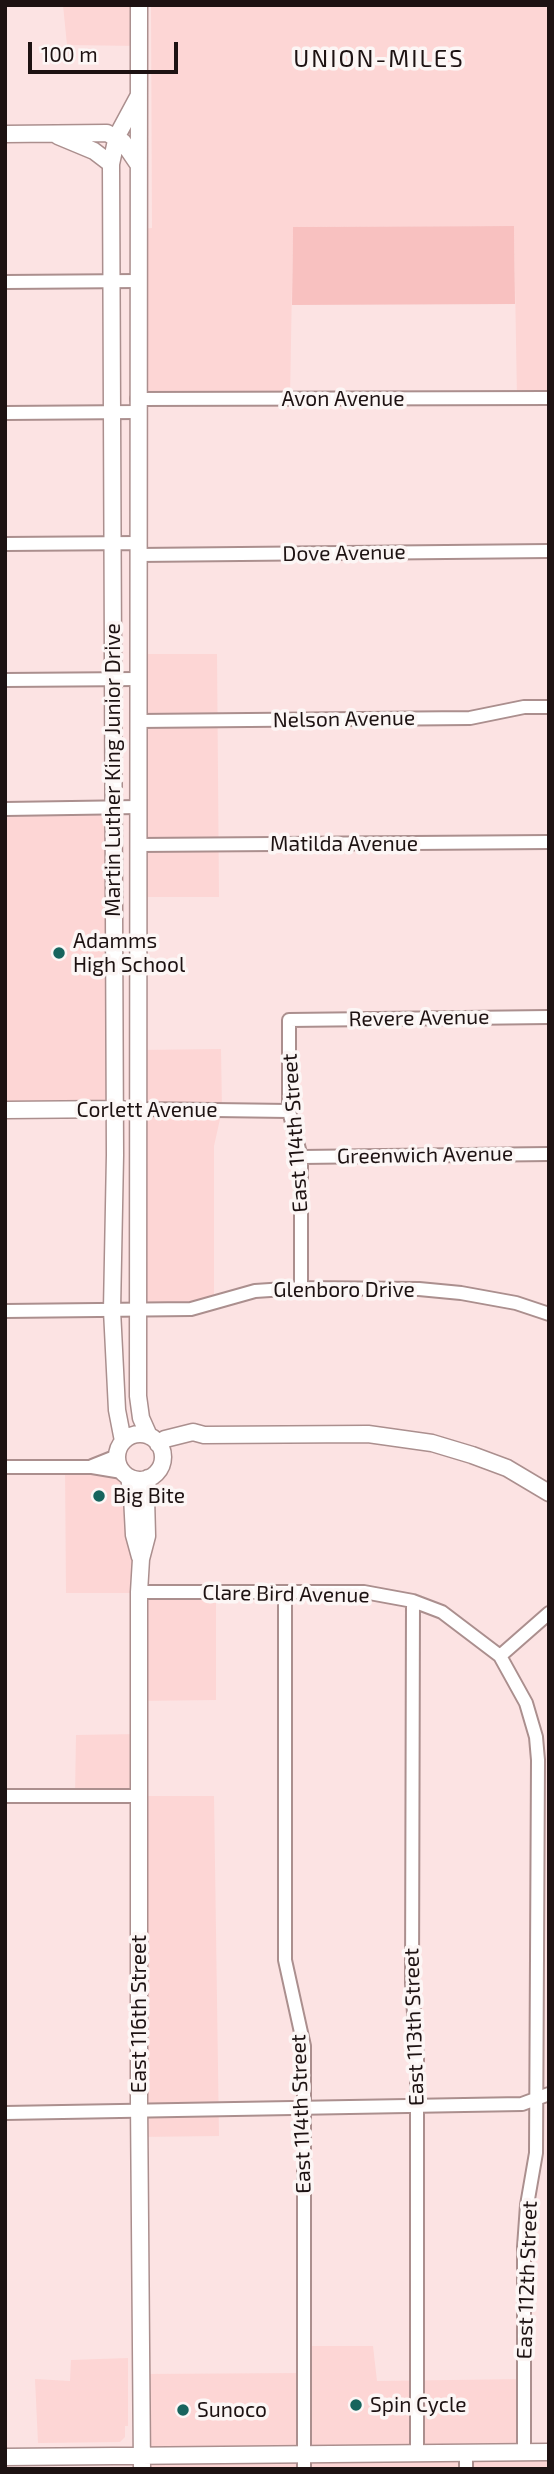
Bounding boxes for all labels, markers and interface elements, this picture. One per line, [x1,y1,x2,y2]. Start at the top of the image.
scale bar [32,28,182,72]
text: 100 m [41,41,98,66]
district label: UNION-MILES [295,45,463,73]
street label: Avon Avenue [282,386,404,412]
street label: Dove Avenue [282,539,406,567]
street label: Martin Luther King Junior Drive [100,623,126,917]
street label: Nelson Avenue [273,705,415,733]
street label: Matilda Avenue [270,831,418,857]
place label: Adamms High School [73,928,185,978]
marker: Adamms High School [51,945,67,961]
street label: Revere Avenue [348,1004,490,1032]
street label: East 114th Street [277,1053,313,1213]
street label: Corlett Avenue [77,1097,217,1123]
street label: Greenwich Avenue [337,1141,513,1169]
street label: Glenboro Drive [273,1277,415,1303]
place label: Big Bite [113,1483,185,1509]
marker: Big Bite [91,1488,107,1504]
street label: Clare Bird Avenue [202,1580,370,1608]
street label: East 116th Street [126,1935,152,2093]
street label: East 113th Street [399,1947,429,2107]
street label: East 114th Street [286,2034,316,2194]
street label: East 112th Street [512,2200,542,2360]
place label: Spin Cycle [370,2392,467,2418]
place label: Sunoco [197,2397,267,2423]
marker: Spin Cycle [348,2397,364,2413]
marker: Sunoco [175,2402,191,2418]

